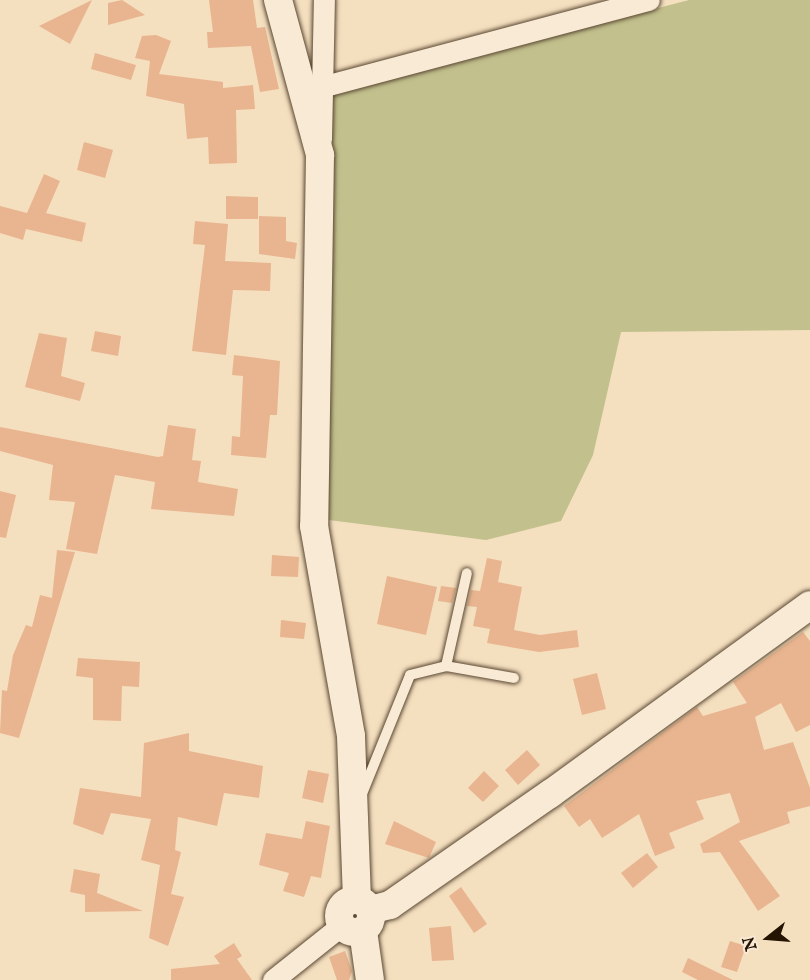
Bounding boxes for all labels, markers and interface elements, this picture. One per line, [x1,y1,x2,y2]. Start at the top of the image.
north arrow [738,908,798,968]
text: N [739,934,762,953]

